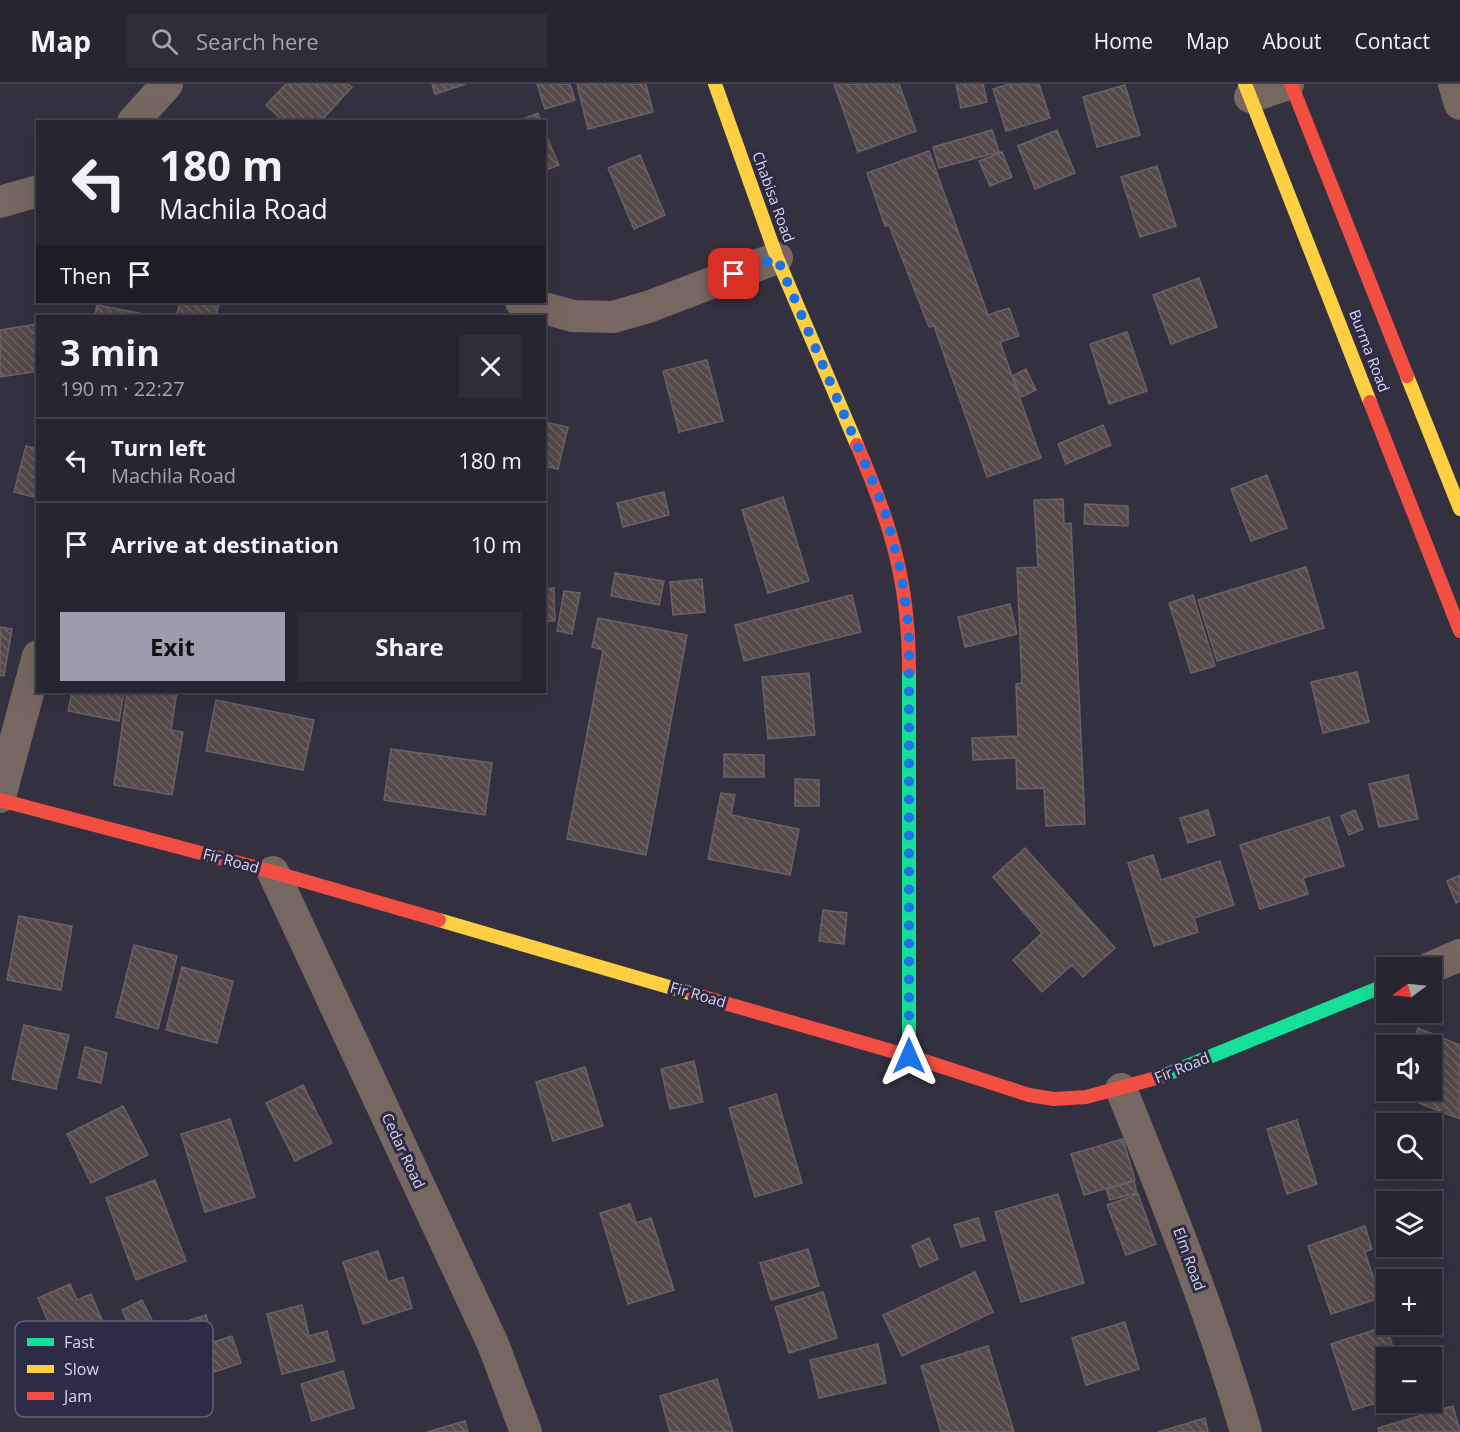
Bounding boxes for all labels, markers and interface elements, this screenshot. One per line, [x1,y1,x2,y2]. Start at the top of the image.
search box [127,14,547,68]
text: Map [30,22,91,60]
icon: search [148,25,181,58]
text: Search here [196,26,319,56]
text: Home [1094,27,1153,55]
text: Map [1186,27,1229,55]
text: About [1262,27,1322,55]
text: Contact [1355,27,1430,55]
text: 180 m [159,136,283,193]
icon: left [60,144,138,222]
street label: Chabisa Road [748,149,800,245]
text: Machila Road [159,190,328,227]
pin [708,248,759,299]
icon: arrive [717,257,750,290]
icon: arrive [123,258,156,291]
text: Then [60,260,111,290]
street label: Burma Road [1345,306,1395,395]
text: 3 min [60,328,160,377]
button: close [459,335,522,398]
text: 190 m · 22:27 [60,375,185,402]
text: Turn left [111,432,206,462]
icon: left [60,444,93,477]
text: 180 m [458,445,522,475]
text: Machila Road [111,462,236,489]
icon: arrive [60,528,93,561]
text: Arrive at destination [111,529,339,559]
text: 10 m [471,529,522,559]
button: Exit [60,612,285,681]
button: Share [297,612,522,681]
street label: Fir Road [201,843,262,877]
north arrow [1376,957,1442,1023]
map controls [1376,957,1442,1413]
street label: Fir Road [668,977,729,1012]
position arrow [877,1024,941,1088]
button: sound [1376,1035,1442,1101]
street label: Fir Road [1151,1047,1212,1087]
street label: Cedar Road [378,1110,430,1192]
button: search [1376,1113,1442,1179]
button: layers [1376,1191,1442,1257]
street label: Elm Road [1169,1224,1211,1293]
button: + [1376,1269,1442,1335]
legend [15,1321,213,1417]
text: Fast [64,1331,95,1353]
button: − [1376,1347,1442,1413]
text: Slow [64,1358,99,1380]
text: Jam [62,1385,92,1407]

